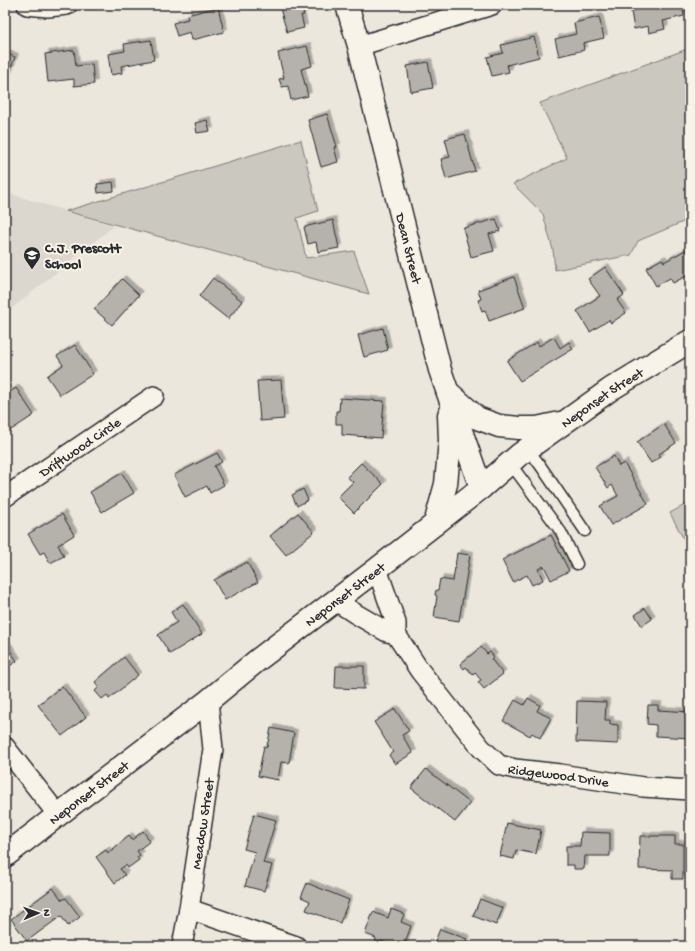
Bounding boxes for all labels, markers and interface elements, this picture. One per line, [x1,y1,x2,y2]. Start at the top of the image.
street label: Dean Street [390,211,424,287]
place label: C.J. Prescott School [44,241,122,274]
school or university icon: C.J. Prescott School [22,245,42,270]
street label: Neponset Street [559,365,648,433]
street label: Driftwood Circle [36,415,126,483]
street label: Neponset Street [303,559,390,632]
street label: Neponset Street [46,757,134,830]
street label: Ridgewood Drive [506,762,611,793]
street label: Meadow Street [189,776,220,871]
north arrow [18,893,58,933]
text: N [40,909,52,917]

